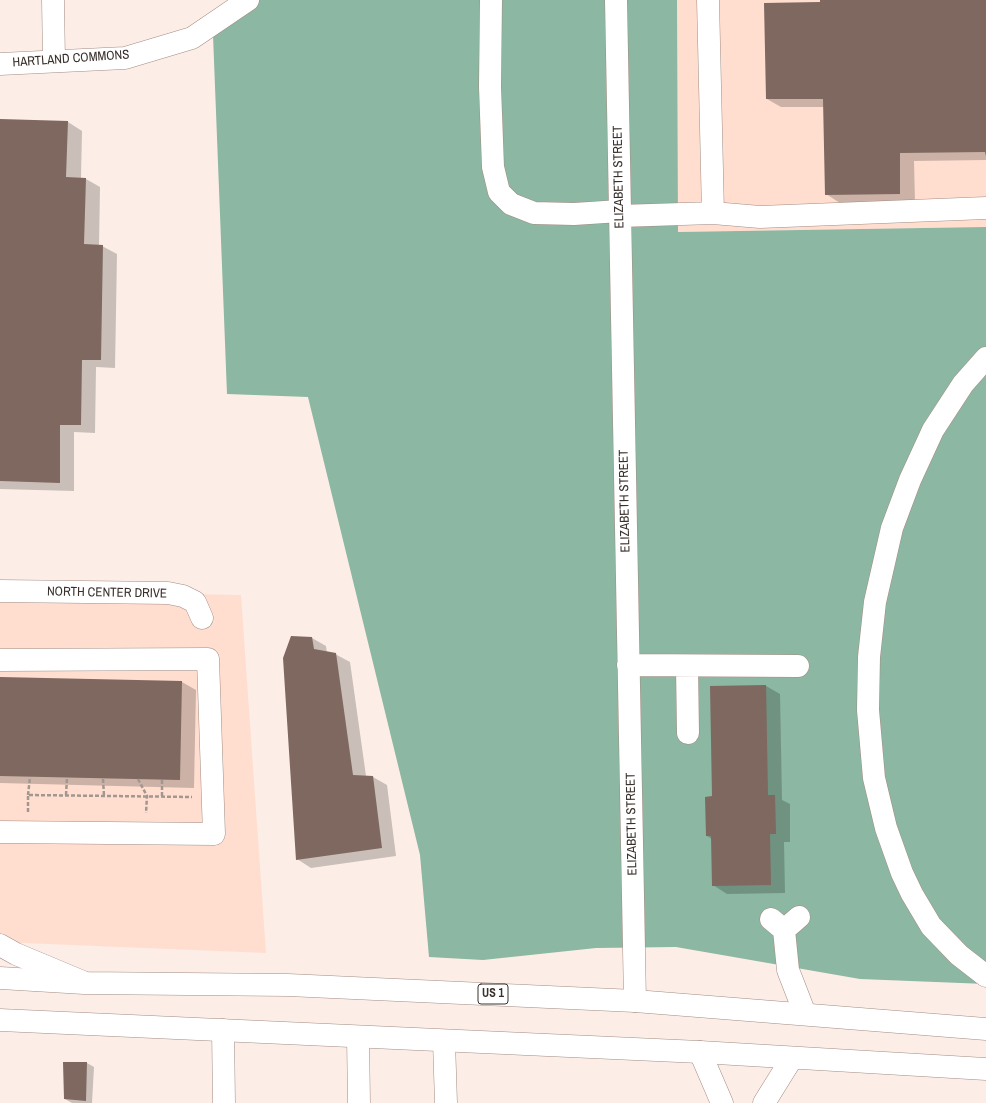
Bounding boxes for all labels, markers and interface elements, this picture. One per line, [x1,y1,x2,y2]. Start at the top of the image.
street label: HARTLAND COMMONS [12,47,130,71]
street label: ELIZABETH STREET [610,125,628,229]
street label: ELIZABETH STREET [616,449,634,553]
street label: NORTH CENTER DRIVE [47,584,167,602]
street label: ELIZABETH STREET [623,772,641,876]
road number: US 1 [478,984,508,1004]

